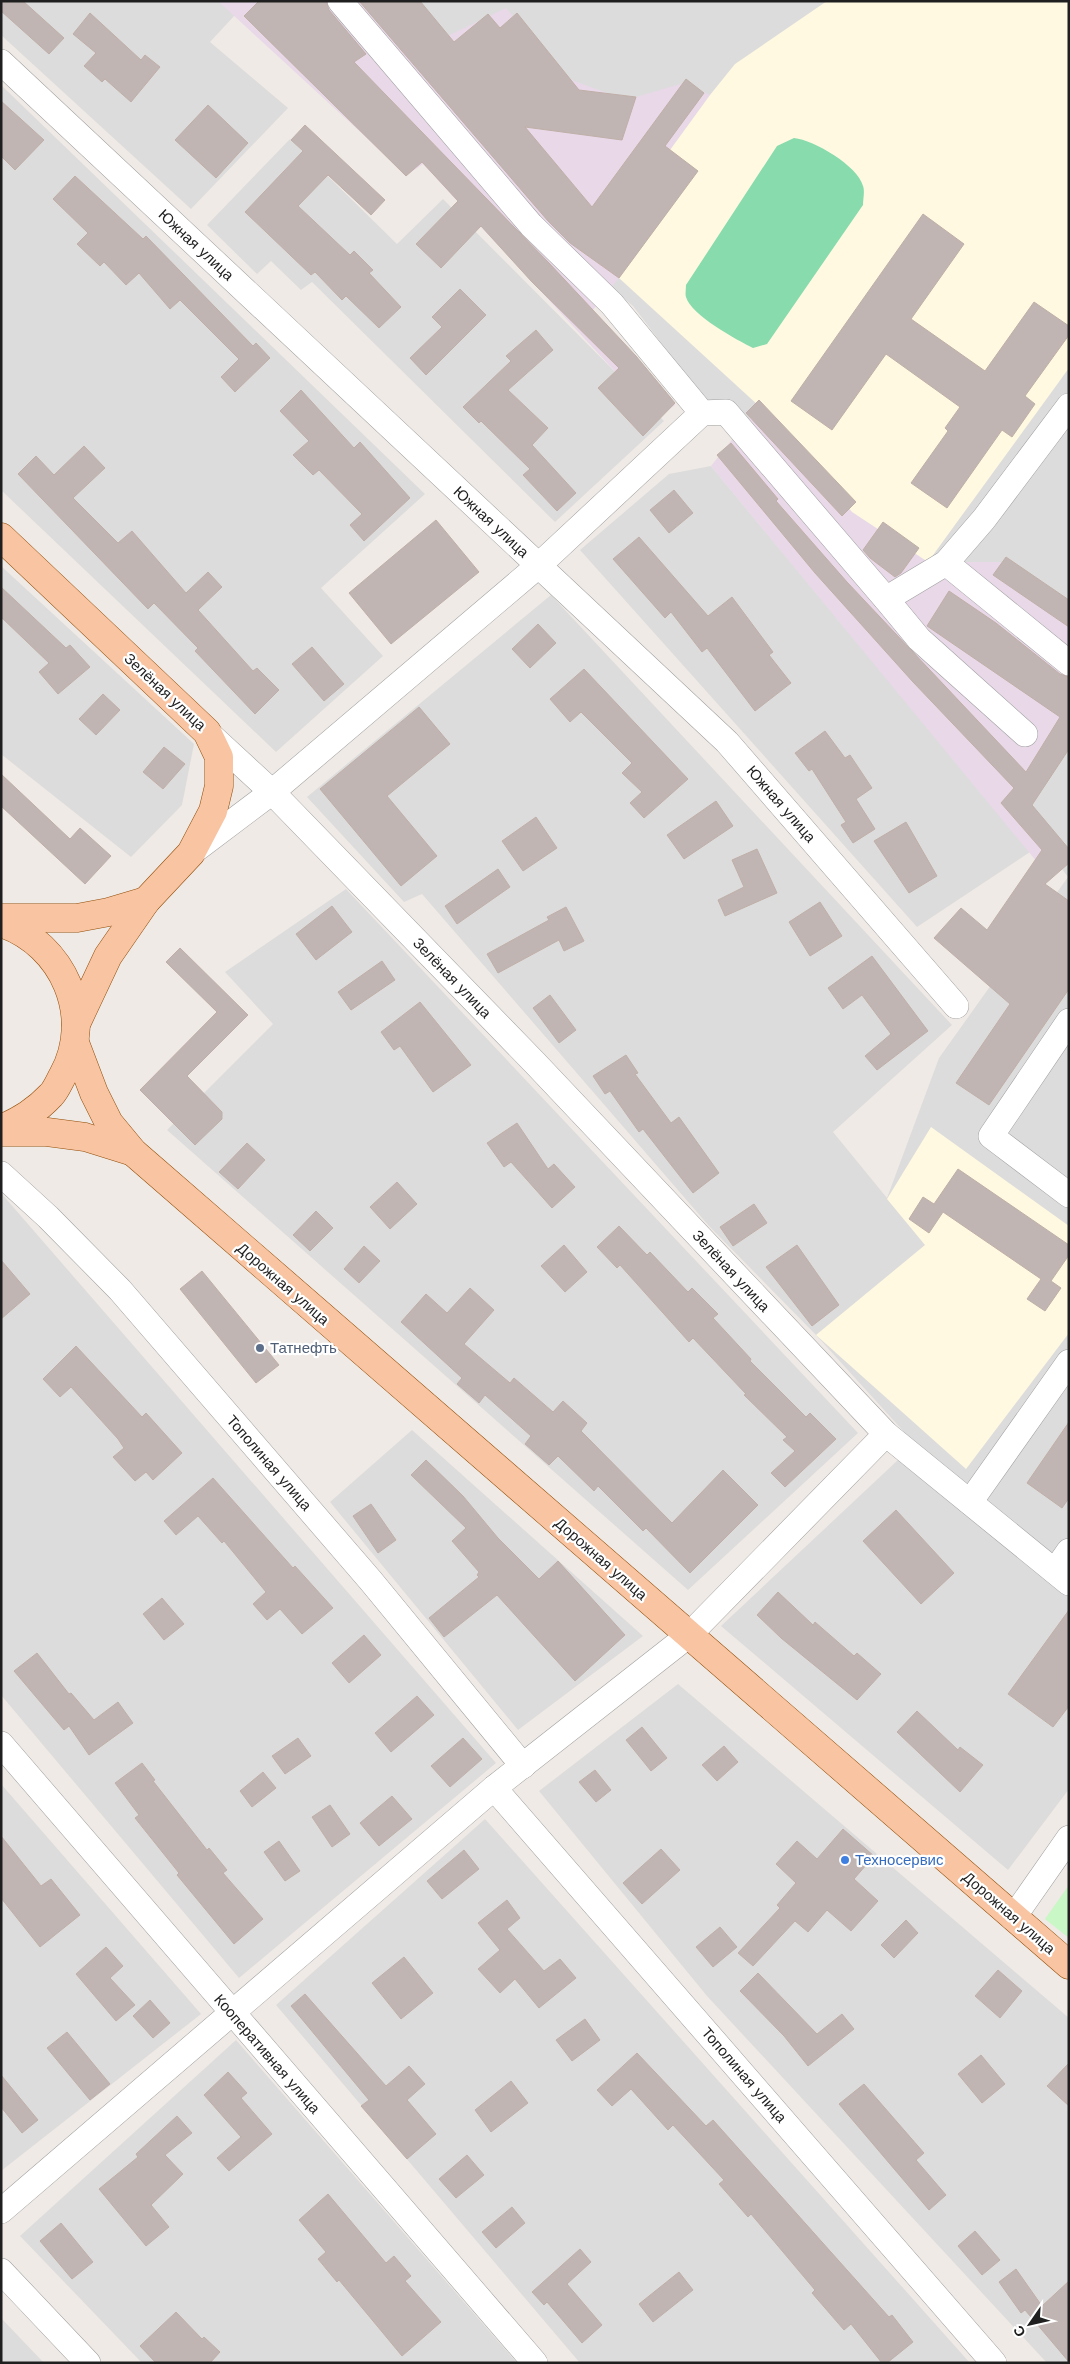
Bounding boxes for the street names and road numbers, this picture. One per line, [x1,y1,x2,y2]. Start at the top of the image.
street label: Южная улица [155,206,238,285]
street label: Южная улица [450,483,533,562]
street label: Зелёная улица [120,650,210,735]
street label: Южная улица [743,762,820,847]
street label: Зелёная улица [409,934,495,1023]
street label: Зелёная улица [689,1226,774,1316]
street label: Дорожная улица [233,1239,333,1329]
street label: Тополиная улица [223,1412,316,1515]
street label: Дорожная улица [551,1514,651,1604]
street label: Дорожная улица [959,1868,1059,1958]
street label: Кооперативная улица [210,1991,324,2118]
street label: Тополиная улица [698,2024,791,2127]

